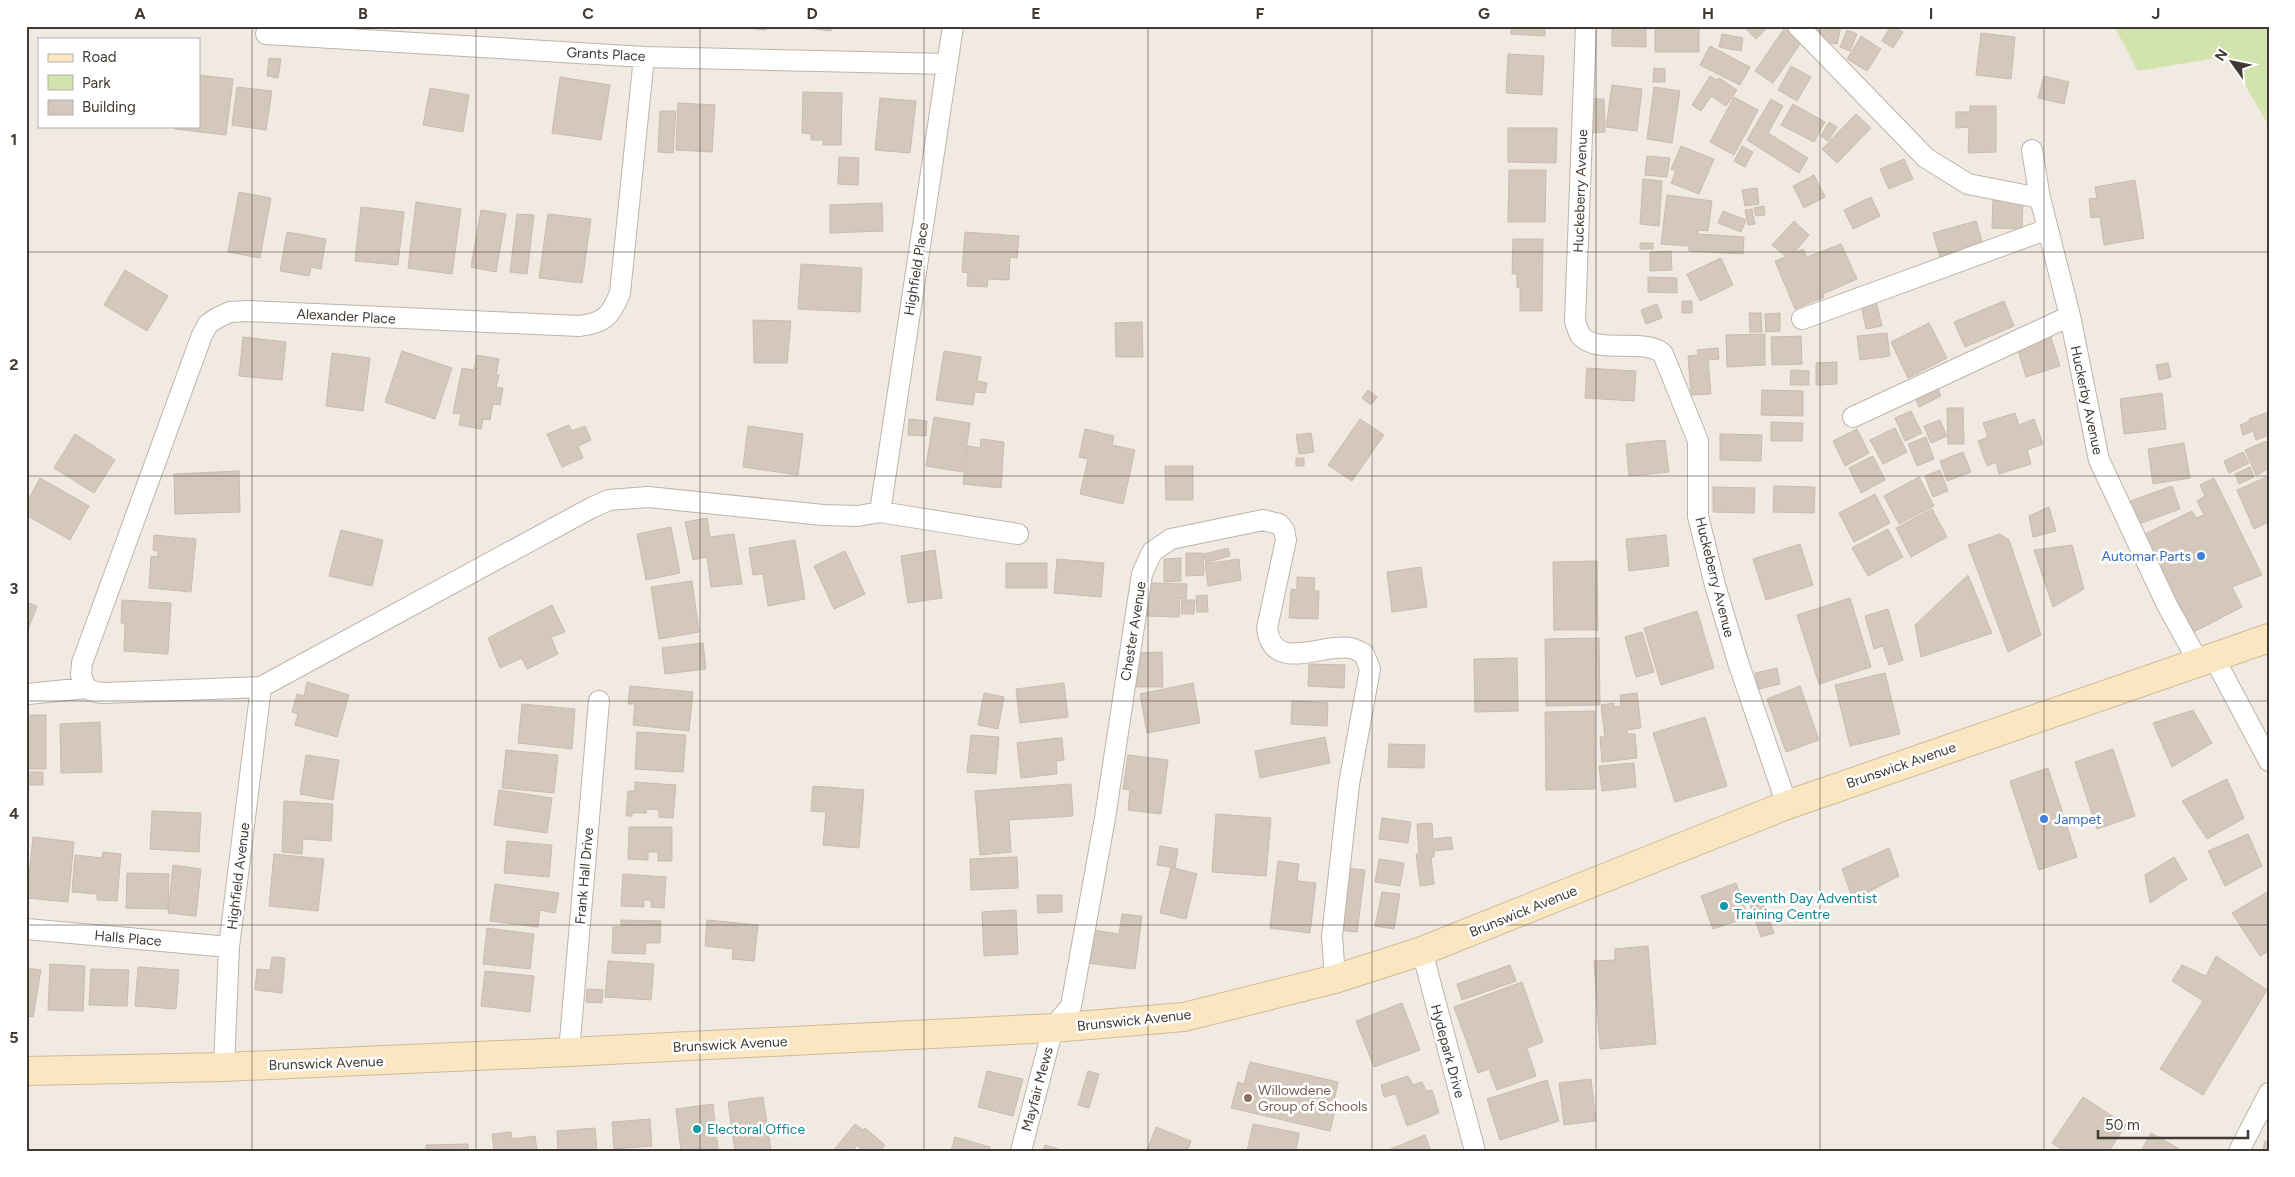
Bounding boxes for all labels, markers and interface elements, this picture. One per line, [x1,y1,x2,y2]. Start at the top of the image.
text: A [134,4,146,23]
text: B [358,4,368,23]
text: C [582,4,594,23]
text: D [806,4,818,23]
text: E [1031,4,1041,23]
text: F [1256,4,1265,23]
text: G [1478,4,1490,23]
text: H [1702,4,1714,23]
text: I [1929,4,1933,23]
text: J [2152,4,2160,23]
legend [38,38,200,128]
north arrow [2208,38,2258,88]
street label: Grants Place [566,44,646,65]
text: N [2211,46,2232,64]
text: Road [82,48,117,66]
text: Park [82,74,111,92]
text: Building [82,98,136,116]
street label: Huckeberry Avenue [1570,129,1591,253]
text: 1 [11,130,17,149]
street label: Highfield Place [901,221,932,317]
street label: Alexander Place [296,305,396,328]
street label: Huckerby Avenue [2067,344,2106,457]
text: 2 [9,355,19,374]
street label: Huckeberry Avenue [1691,515,1738,640]
place label: Automar Parts [2101,548,2191,565]
marker: Automar Parts [2195,550,2207,562]
text: 3 [10,579,19,598]
street label: Chester Avenue [1117,580,1150,682]
street label: Brunswick Avenue [1844,739,1959,792]
text: 4 [9,804,19,823]
place label: Jampet [2054,811,2101,828]
marker: Jampet [2038,813,2050,825]
street label: Highfield Avenue [223,821,254,931]
street label: Frank Hall Drive [572,827,597,925]
street label: Brunswick Avenue [1467,882,1580,941]
place label: Seventh Day Adventist Training Centre [1734,890,1877,923]
marker: Seventh Day Adventist Training Centre [1718,900,1730,912]
street label: Halls Place [94,927,163,950]
street label: Hydepark Drive [1427,1002,1468,1100]
street label: Brunswick Avenue [1076,1006,1192,1035]
text: 5 [9,1028,19,1047]
street label: Brunswick Avenue [672,1033,788,1056]
street label: Mayfair Mews [1018,1045,1057,1133]
street label: Brunswick Avenue [268,1053,384,1074]
place label: Willowdene Group of Schools [1258,1082,1368,1115]
marker: Willowdene Group of Schools [1242,1092,1254,1104]
scale bar [2098,1107,2248,1139]
text: 50 m [2105,1116,2140,1134]
place label: Electoral Office [707,1121,805,1138]
marker: Electoral Office [691,1123,703,1135]

